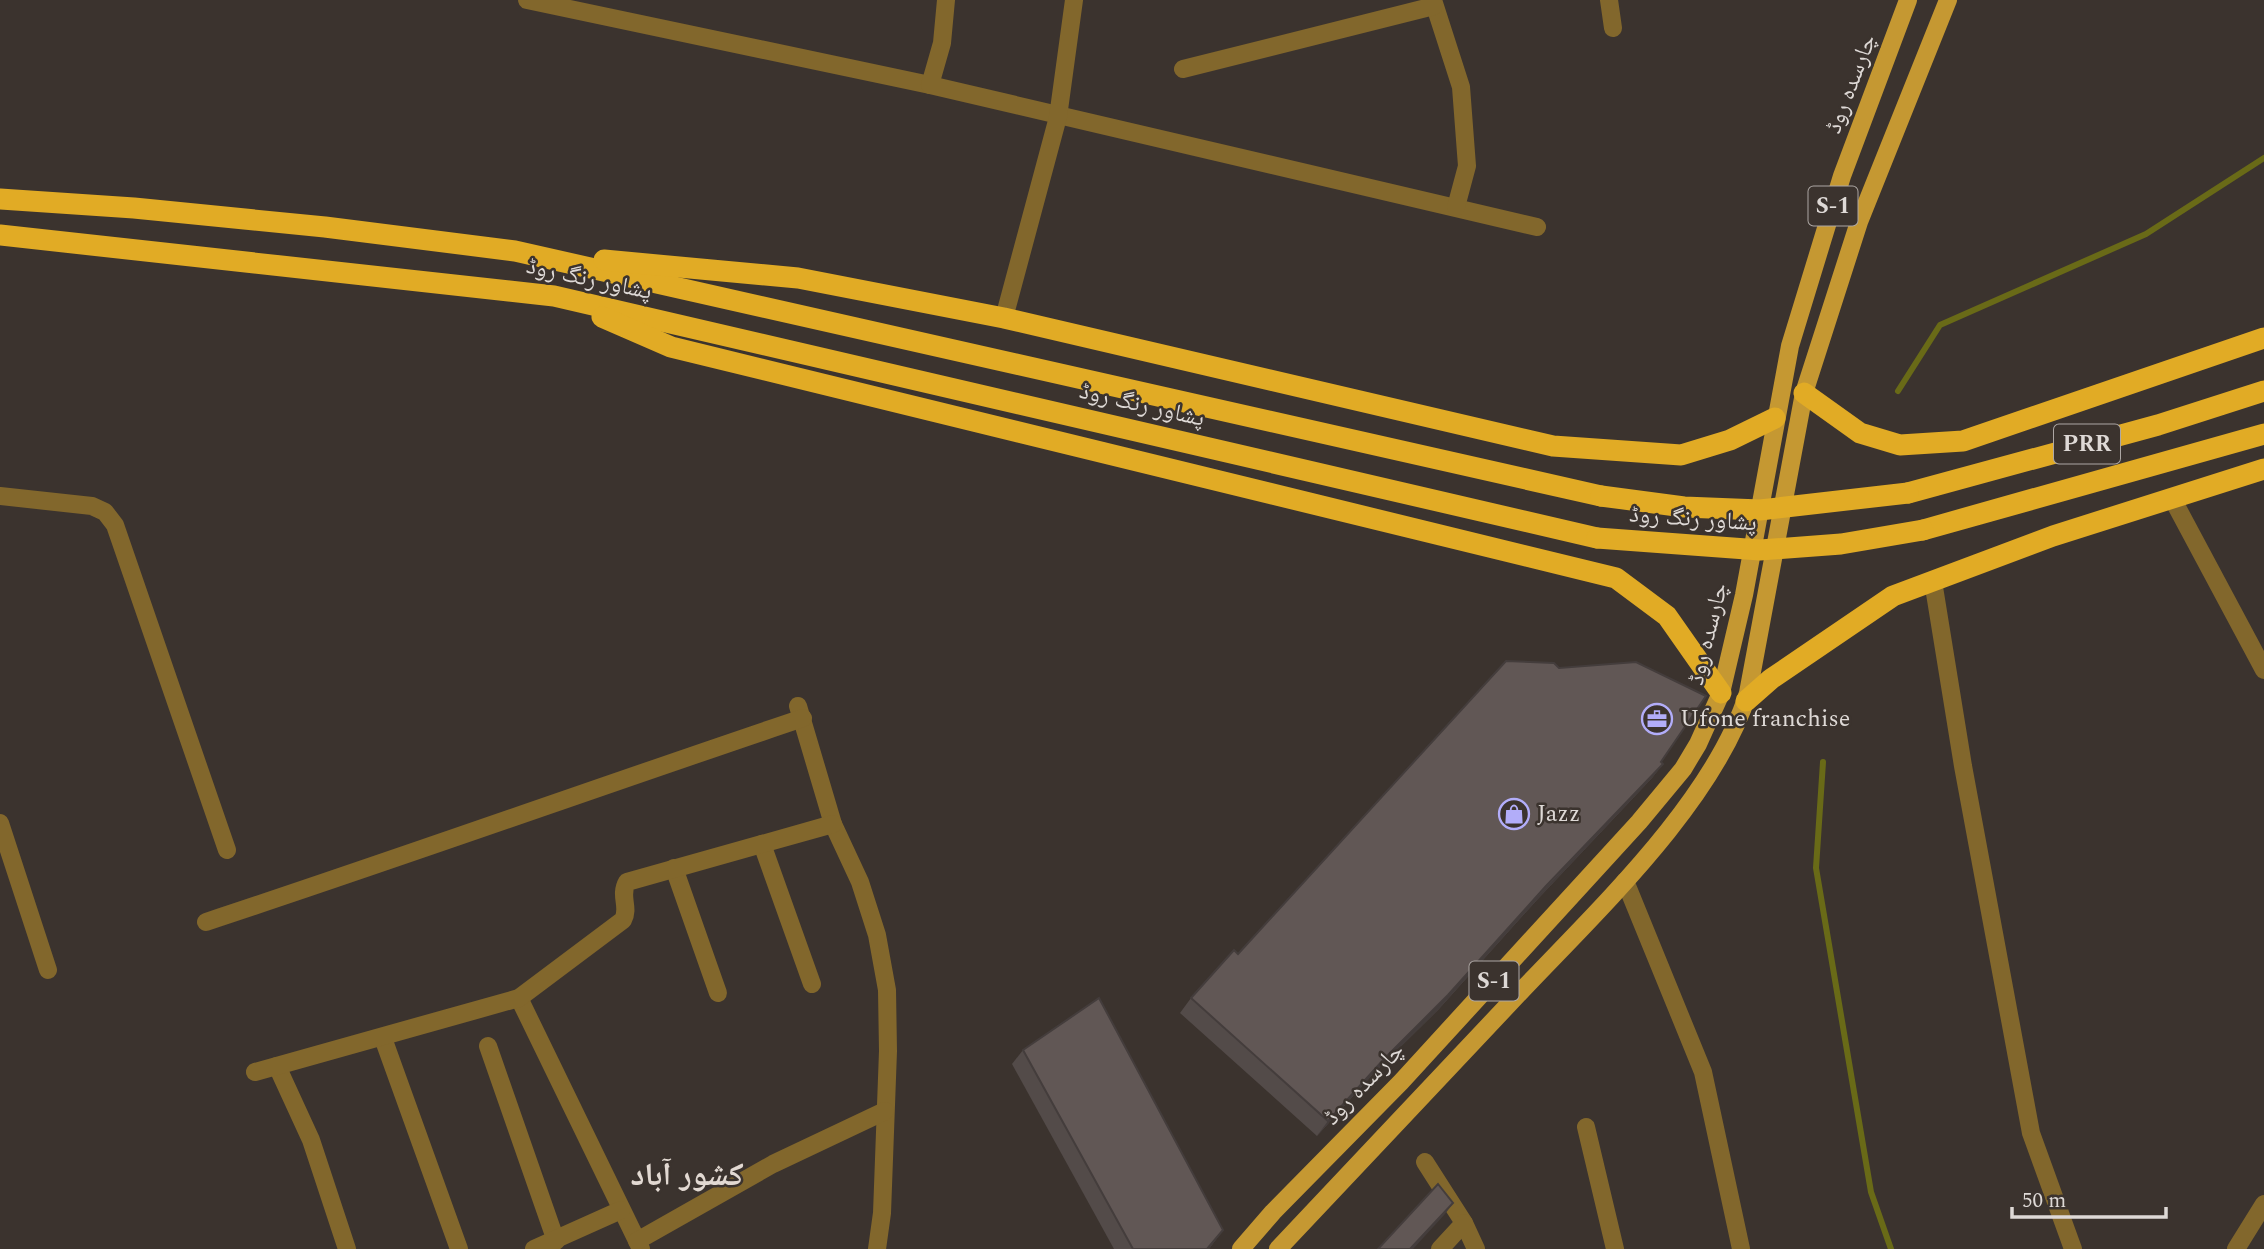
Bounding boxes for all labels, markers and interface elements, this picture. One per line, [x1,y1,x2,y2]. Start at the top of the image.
street label: چارسدہ روڈ [1816,29,1886,139]
road number: S-1 [1808,186,1857,226]
street label: پشاور رنگ روڈ [523,248,655,310]
street label: پشاور رنگ روڈ [1076,373,1208,437]
road number: PRR [2054,424,2120,464]
street label: پشاور رنگ روڈ [1628,497,1758,541]
street label: چارسدہ روڈ [1678,579,1738,689]
place label: Ufone franchise [1680,701,1850,737]
office icon: Ufone franchise [1640,702,1674,736]
place label: Jazz [1537,796,1580,832]
shop icon: Jazz [1497,797,1531,831]
road number: S-1 [1470,962,1518,1000]
street label: چارسدہ روڈ [1315,1034,1413,1134]
district label: کشور آباد [630,1151,744,1200]
scale bar [2012,1176,2166,1220]
text: 50 m [2022,1185,2066,1217]

